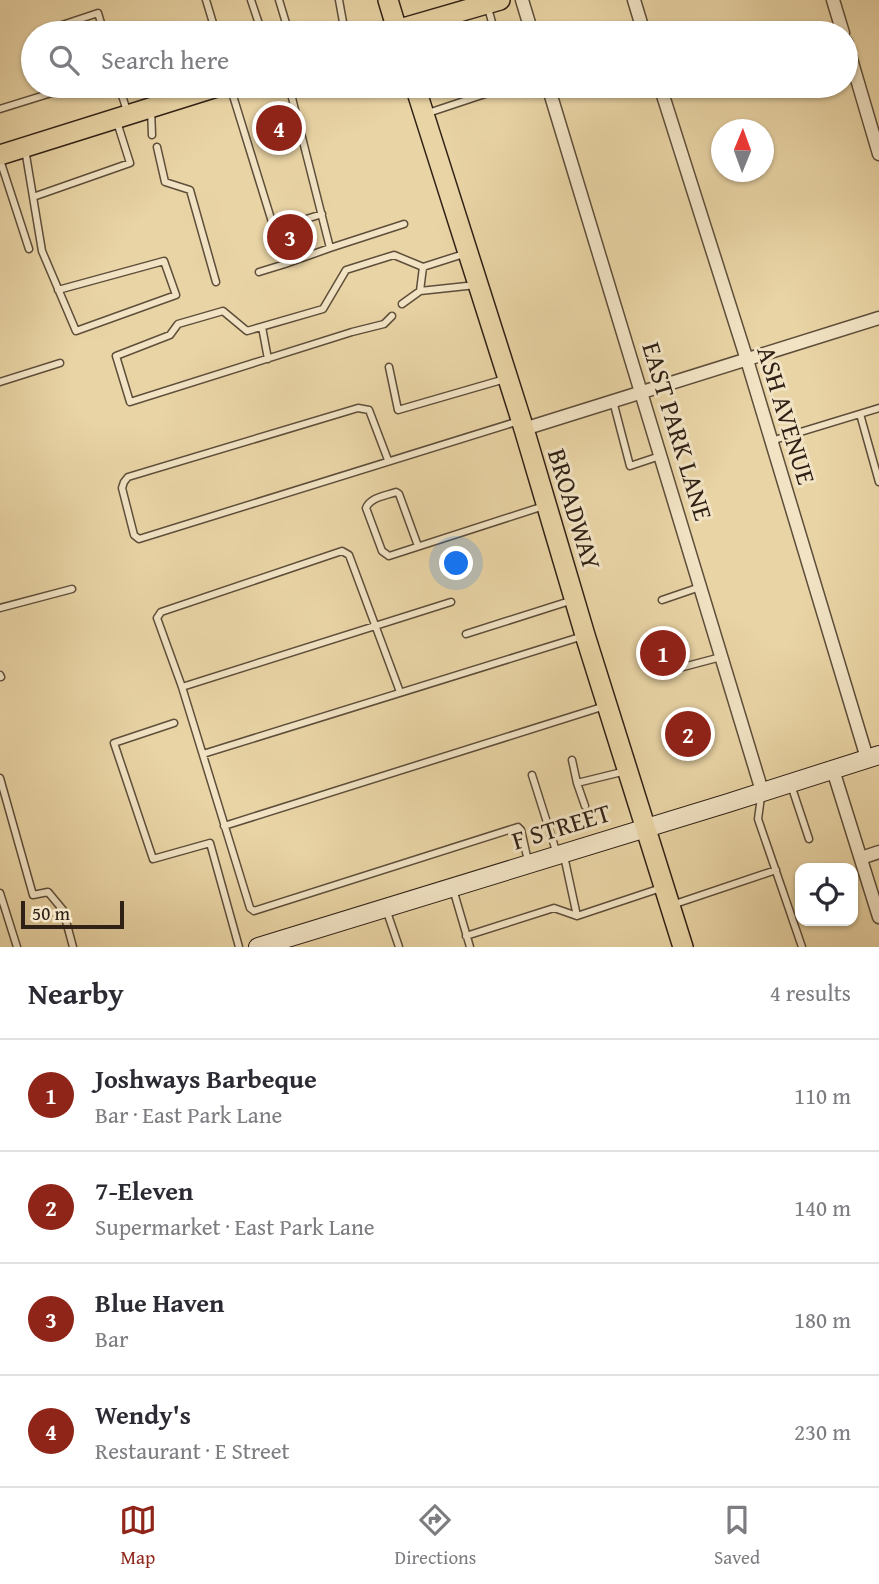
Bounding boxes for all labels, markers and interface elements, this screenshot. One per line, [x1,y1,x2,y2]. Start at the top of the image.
search box [21,21,858,98]
text: Search here [101,40,229,79]
icon: search [45,41,83,79]
pin: 4 [256,102,302,154]
north arrow [711,119,774,182]
pin: 3 [267,211,313,263]
street label: EAST PARK LANE [632,337,724,525]
street label: ASH AVENUE [748,341,826,489]
street label: BROADWAY [538,443,612,575]
your location [439,546,473,580]
pin: 1 [640,627,686,679]
pin: 2 [665,708,711,760]
street label: F STREET [507,792,616,859]
map controls [795,863,858,926]
button: locate [795,863,858,926]
scale bar [21,898,124,930]
text: 50 m [32,899,70,927]
text: Nearby [28,971,124,1015]
text: 4 results [770,976,851,1009]
text: Joshways Barbeque [95,1059,317,1098]
text: 1 [45,1079,57,1112]
text: 110 m [794,1079,851,1112]
text: Bar · East Park Lane [95,1098,282,1131]
text: 7-Eleven [95,1171,193,1210]
text: 2 [45,1191,57,1224]
text: 140 m [794,1191,851,1224]
text: Supermarket · East Park Lane [95,1210,375,1243]
text: Blue Haven [95,1283,224,1322]
text: 3 [45,1303,57,1336]
text: 180 m [794,1303,851,1336]
text: Bar [95,1322,128,1355]
text: Wendy's [95,1395,191,1434]
text: 4 [45,1415,57,1448]
text: 230 m [794,1415,851,1448]
text: Restaurant · E Street [95,1434,290,1467]
tab: Map [119,1501,157,1571]
tab: Directions [395,1501,476,1571]
tab: Saved [714,1501,760,1571]

